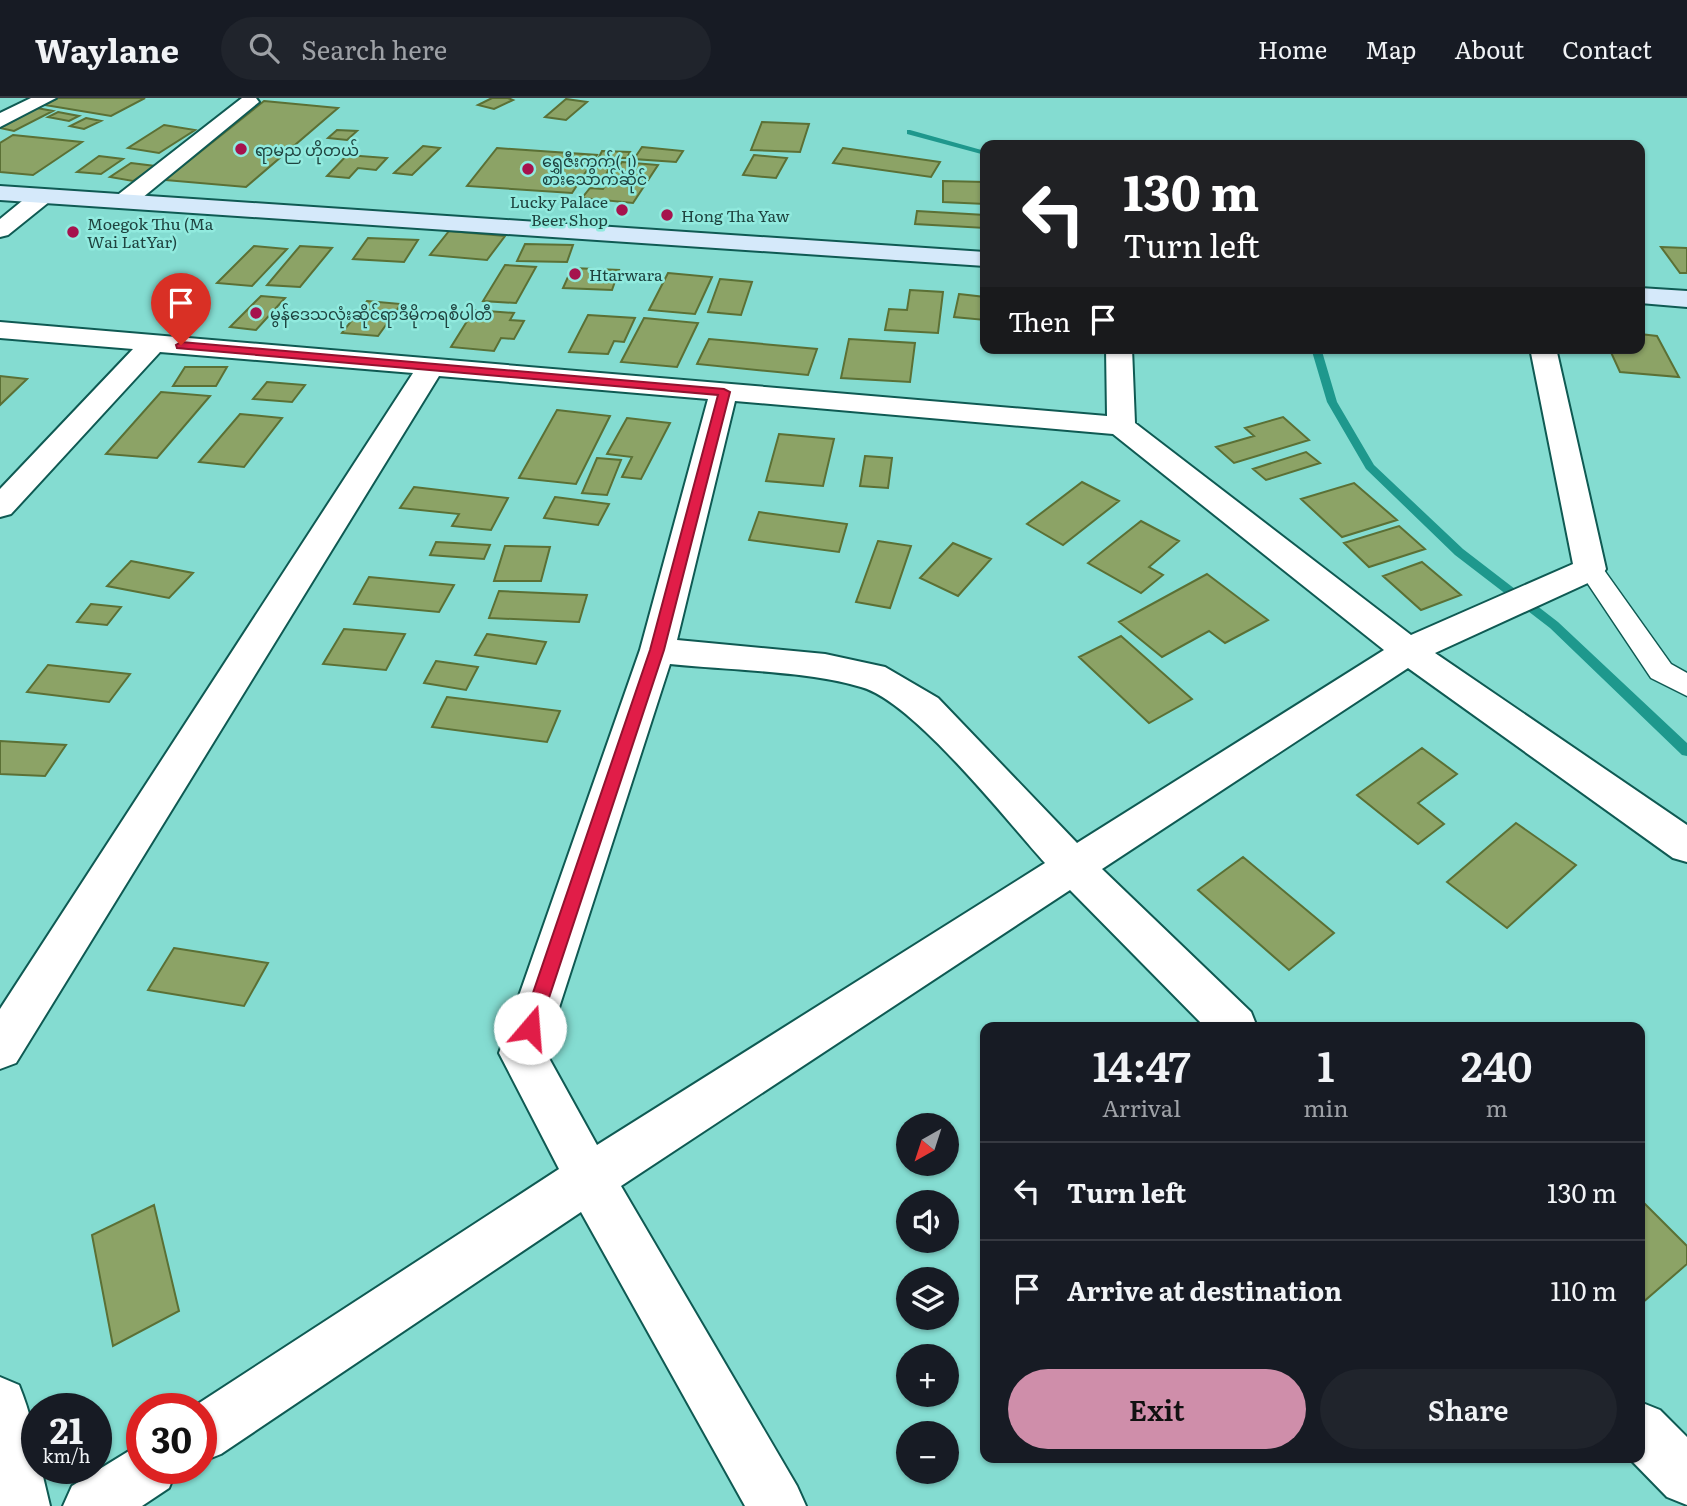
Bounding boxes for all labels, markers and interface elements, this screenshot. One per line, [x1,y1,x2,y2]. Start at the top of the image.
search box [221,17,711,80]
text: Waylane [35,24,179,73]
icon: search [245,29,283,67]
text: Search here [301,29,447,68]
text: Home [1258,31,1327,66]
text: Map [1365,31,1416,66]
text: About [1454,31,1524,66]
text: Contact [1562,31,1652,66]
place label: ရာမည ဟိုတယ် [255,137,359,165]
marker: ရာမည ဟိုတယ် [233,141,249,157]
place label: ရွှေဇီးကွက်(၂) စားသောက်ဆိုင် [542,148,647,194]
text: 130 m [1123,153,1259,226]
marker: ရွှေဇီးကွက်(၂) စားသောက်ဆိုင် [520,161,536,177]
icon: left [1008,168,1099,259]
place label: Lucky Palace Beer Shop [510,189,608,231]
marker: Lucky Palace Beer Shop [614,202,630,218]
place label: Hong Tha Yaw [681,203,790,227]
marker: Hong Tha Yaw [659,207,675,223]
place label: Moegok Thu (Ma Wai LatYar) [87,211,214,253]
text: Turn left [1123,220,1260,268]
marker: Moegok Thu (Ma Wai LatYar) [65,224,81,240]
place label: Htarwara [589,262,663,286]
marker: Htarwara [567,266,583,282]
pin [151,273,211,345]
icon: arrive [162,284,200,322]
place label: မွန်ဒေသလုံးဆိုင်ရာဒီမိုကရစီပါတီ [270,301,492,329]
text: Then [1008,301,1070,340]
icon: arrive [1084,301,1122,339]
marker: မွန်ဒေသလုံးဆိုင်ရာဒီမိုကရစီပါတီ [248,305,264,321]
position arrow [493,991,567,1065]
text: 14:47 [1092,1033,1191,1095]
text: 1 [1317,1033,1334,1095]
text: 240 [1461,1033,1533,1095]
text: Arrival [1102,1090,1181,1124]
text: min [1303,1090,1348,1124]
text: m [1486,1090,1508,1124]
north arrow [896,1113,959,1176]
map controls [896,1113,959,1484]
icon: left [1008,1172,1046,1210]
text: Turn left [1067,1172,1186,1211]
text: 130 m [1547,1172,1617,1211]
button: sound [896,1190,959,1253]
button: layers [896,1267,959,1330]
icon: arrive [1008,1270,1046,1308]
text: Arrive at destination [1067,1270,1342,1309]
text: 110 m [1550,1270,1617,1309]
button: + [896,1344,959,1407]
button: Exit [1008,1369,1306,1449]
button: Share [1320,1369,1617,1449]
speed limit sign: 30 [126,1393,217,1484]
text: 21 [50,1403,83,1455]
button: − [896,1421,959,1484]
text: km/h [43,1442,90,1469]

